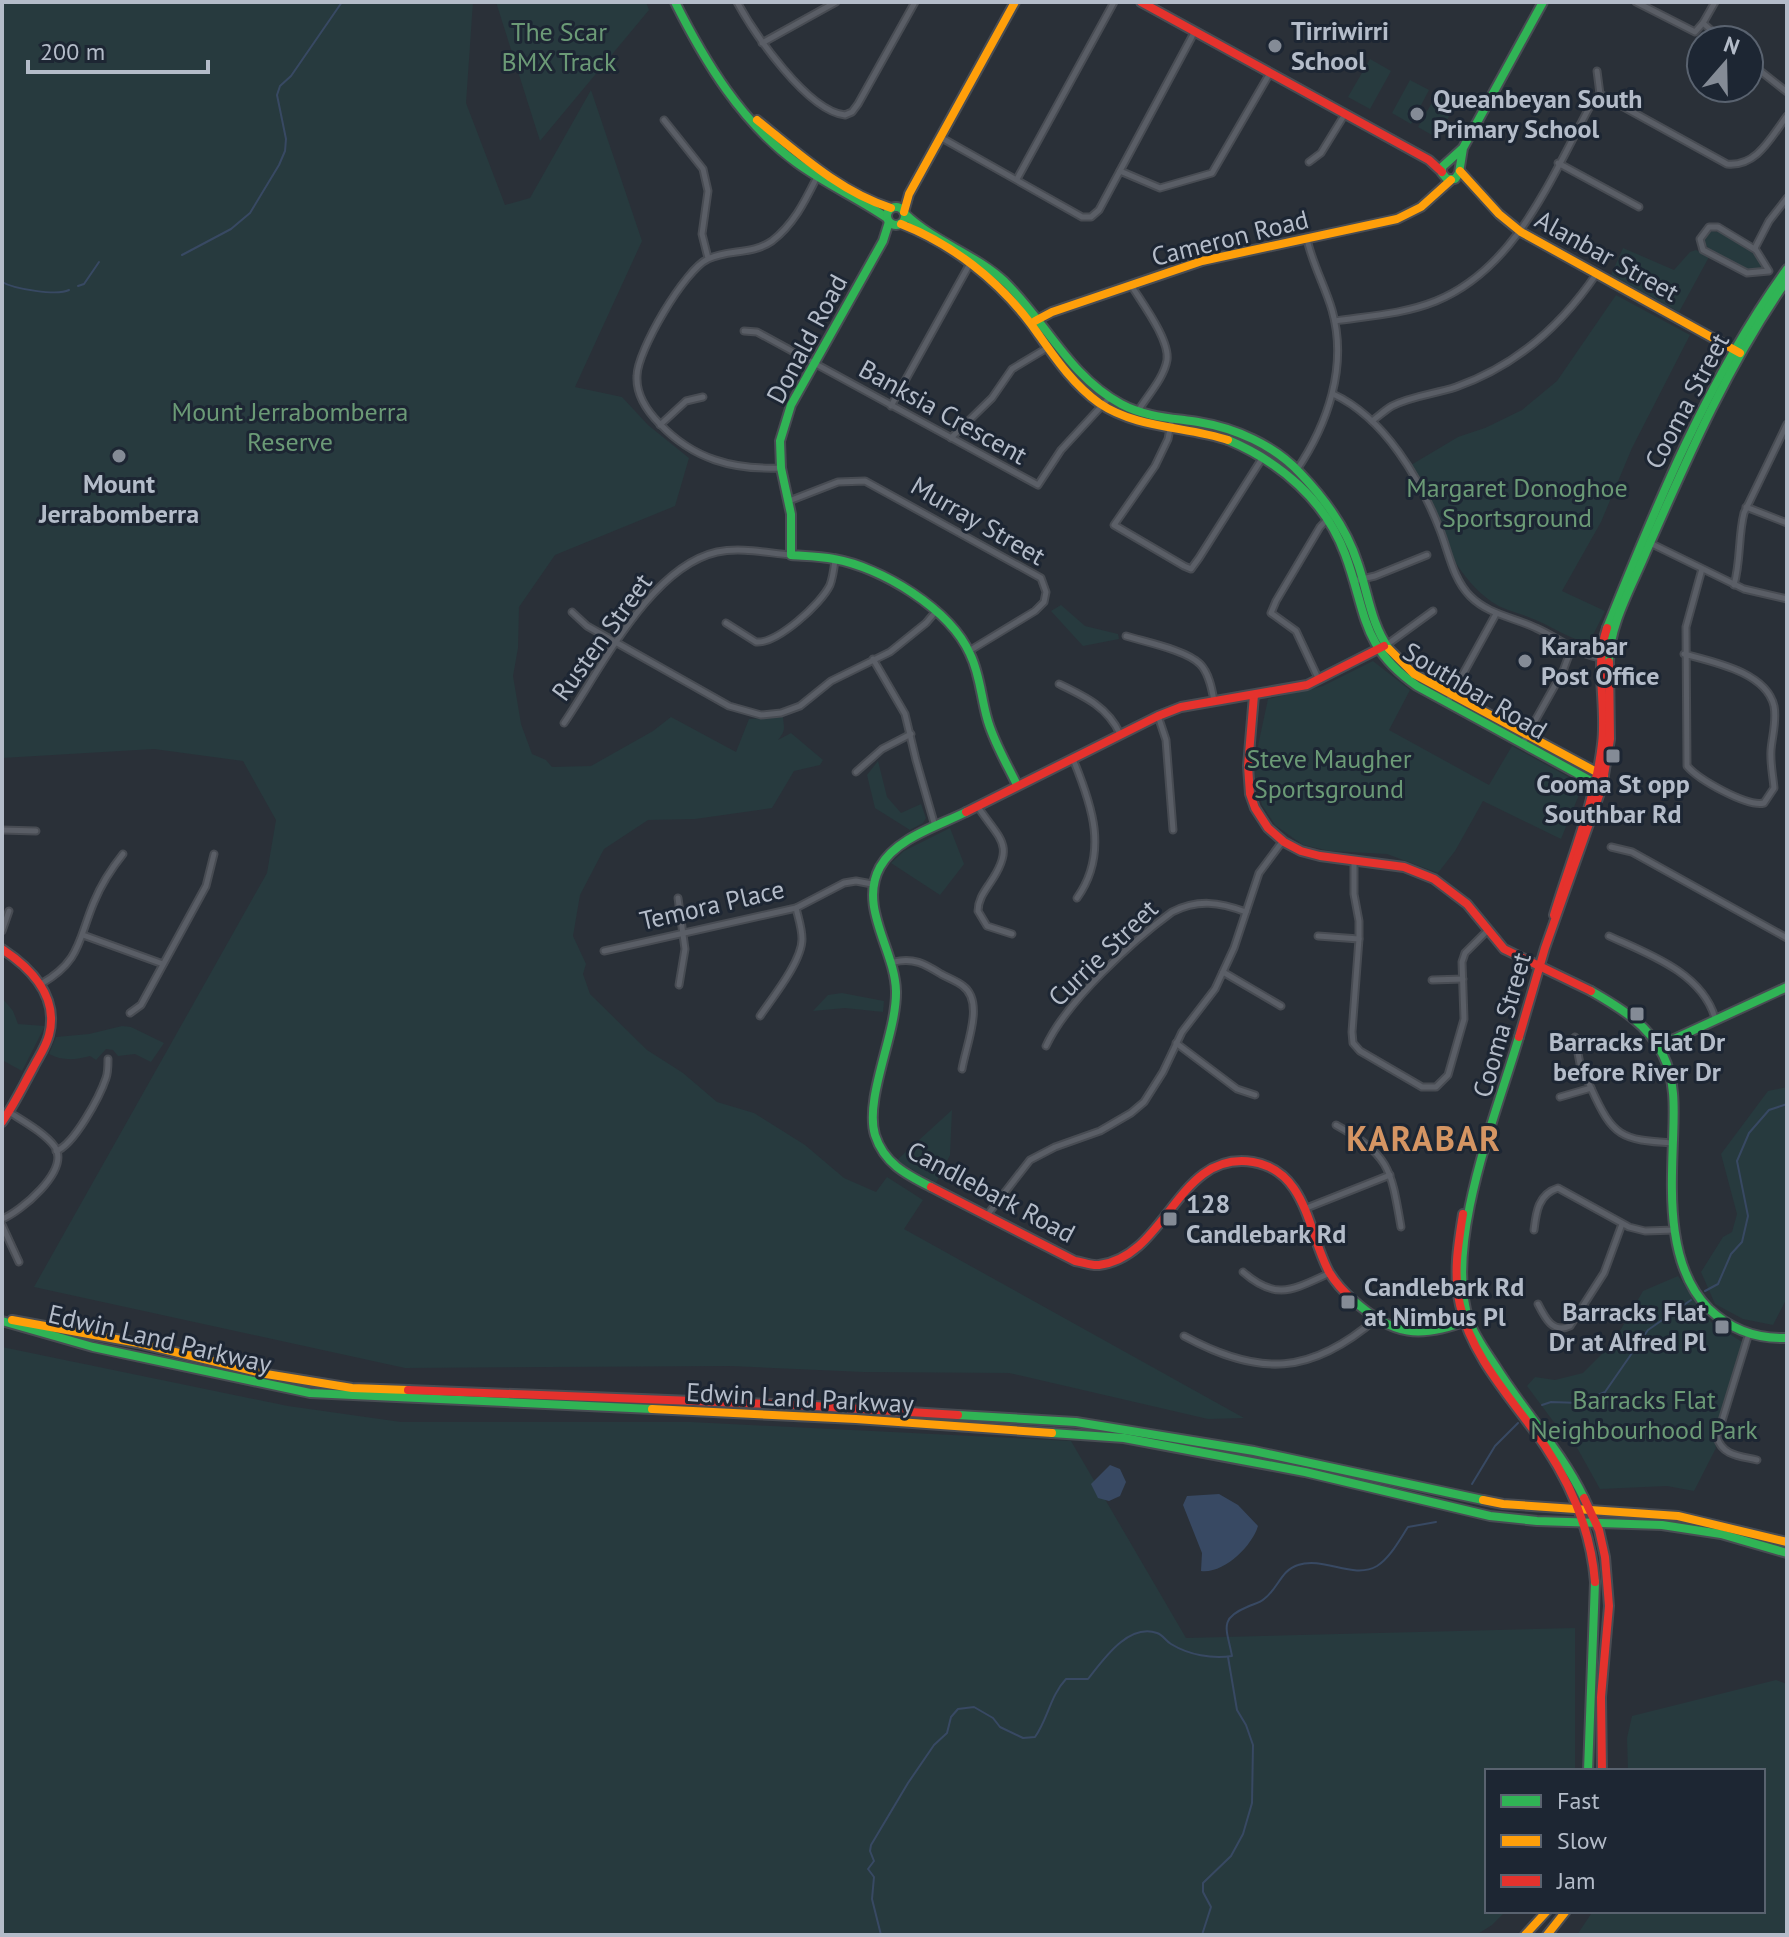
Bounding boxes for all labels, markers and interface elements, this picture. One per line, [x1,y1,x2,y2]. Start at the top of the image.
place label: Tirriwirri School [1291,14,1389,77]
park label: The Scar BMX Track [502,15,617,78]
scale bar [28,24,208,74]
north arrow [1685,24,1765,104]
text: N [1720,30,1743,61]
text: 200 m [40,36,105,67]
marker: Tirriwirri School [1266,37,1284,55]
place label: Queanbeyan South Primary School [1433,82,1643,145]
marker: Queanbeyan South Primary School [1408,105,1426,123]
street label: Cameron Road [1148,202,1312,273]
street label: Alanbar Street [1530,203,1685,309]
street label: Donald Road [759,268,854,409]
street label: Cooma Street [1637,327,1736,474]
street label: Banksia Crescent [853,352,1033,471]
park label: Mount Jerrabomberra Reserve [172,395,408,458]
marker: Mount Jerrabomberra [110,447,128,465]
place label: Mount Jerrabomberra [38,467,199,530]
street label: Murray Street [905,469,1051,572]
park label: Margaret Donoghoe Sportsground [1406,471,1628,534]
street label: Rusten Street [544,566,659,707]
place label: Karabar Post Office [1541,629,1659,692]
street label: Southbar Road [1397,635,1553,747]
marker: Karabar Post Office [1516,652,1534,670]
park label: Steve Maugher Sportsground [1246,742,1412,805]
marker: Cooma St opp Southbar Rd [1604,747,1622,765]
place label: Cooma St opp Southbar Rd [1536,767,1690,830]
street label: Temora Place [636,872,787,937]
street label: Currie Street [1041,892,1164,1013]
street label: Cooma Street [1465,948,1538,1101]
marker: Barracks Flat Dr before River Dr [1628,1005,1646,1023]
place label: Barracks Flat Dr before River Dr [1549,1025,1726,1088]
district label: KARABAR [1346,1116,1502,1160]
street label: Candlebark Road [901,1133,1081,1250]
place label: 128 Candlebark Rd [1186,1187,1346,1250]
marker: 128 Candlebark Rd [1161,1210,1179,1228]
place label: Candlebark Rd at Nimbus Pl [1364,1270,1524,1333]
marker: Candlebark Rd at Nimbus Pl [1339,1293,1357,1311]
place label: Barracks Flat Dr at Alfred Pl [1549,1295,1706,1358]
street label: Edwin Land Parkway [45,1297,275,1380]
marker: Barracks Flat Dr at Alfred Pl [1713,1318,1731,1336]
street label: Edwin Land Parkway [685,1375,915,1420]
park label: Barracks Flat Neighbourhood Park [1530,1383,1758,1446]
legend [1485,1769,1765,1913]
text: Fast [1557,1785,1600,1816]
text: Slow [1557,1825,1607,1856]
text: Jam [1556,1865,1595,1896]

